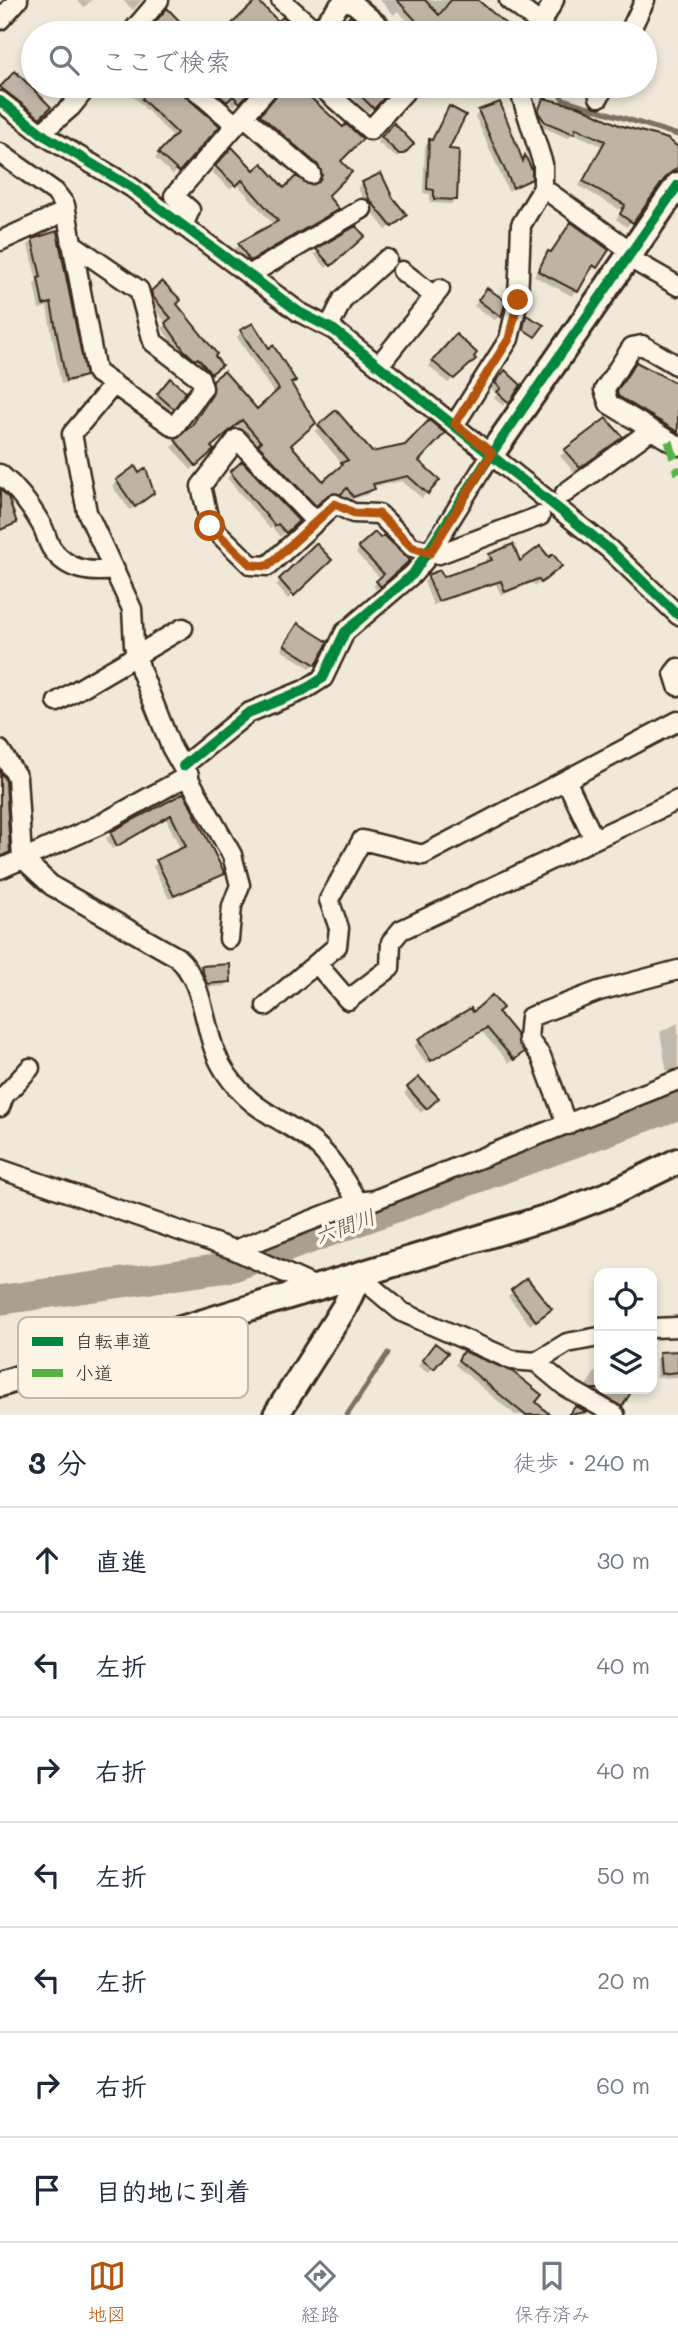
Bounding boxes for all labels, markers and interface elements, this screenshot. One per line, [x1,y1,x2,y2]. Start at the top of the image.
search box [21,21,657,98]
icon: search [45,41,83,79]
text: ここで検索 [101,44,231,78]
route end [502,284,533,315]
route start [194,510,225,541]
water label: 六間川 [310,1202,379,1249]
map controls [594,1268,657,1394]
button: locate [594,1268,657,1331]
legend [18,1317,248,1398]
text: 自転車道 [75,1328,151,1353]
button: layers [594,1331,657,1394]
text: 小道 [75,1360,113,1385]
text: 3 分 [28,1442,87,1482]
text: 徒歩 · 240 m [513,1447,650,1477]
icon: ahead [28,1541,66,1579]
text: 直進 [95,1544,147,1578]
text: 30 m [597,1545,650,1575]
icon: left [28,1646,66,1684]
text: 左折 [95,1649,147,1683]
text: 40 m [597,1650,650,1680]
icon: right [28,1751,66,1789]
text: 右折 [95,1754,147,1788]
text: 40 m [597,1755,650,1785]
icon: left [28,1856,66,1894]
text: 左折 [95,1859,147,1893]
text: 50 m [597,1860,650,1890]
icon: left [28,1961,66,1999]
text: 左折 [95,1964,147,1998]
text: 20 m [597,1965,650,1995]
icon: right [28,2066,66,2104]
text: 右折 [95,2069,147,2103]
text: 60 m [596,2070,650,2100]
icon: arrive [28,2171,66,2209]
text: 目的地に到着 [95,2174,251,2208]
tab: 地図 [88,2257,126,2326]
tab: 経路 [301,2257,339,2326]
tab: 保存済み [514,2257,590,2326]

